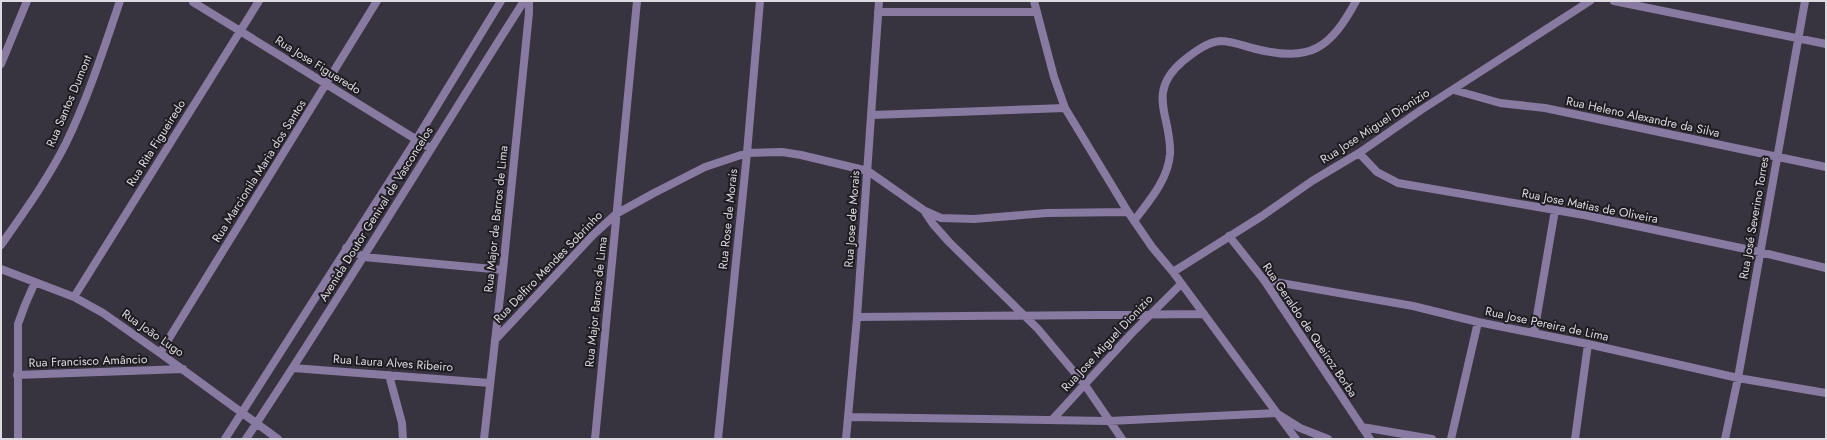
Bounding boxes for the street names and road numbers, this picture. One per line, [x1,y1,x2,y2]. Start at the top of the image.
street label: Rua Jose Figueredo [272,31,365,99]
street label: Rua Santos Dumont [41,52,97,150]
street label: Rua Jose Miguel Dionizio [1317,84,1434,168]
street label: Rua Heleno Alexandre da Silva [1565,92,1722,142]
street label: Rua Rita Figueiredo [122,96,190,190]
street label: Rua Marcionila Maria dos Santos [207,96,311,246]
street label: Avenida Doutor Genival de Vasconcelos [314,123,438,305]
street label: Rua Major de Barros de Lima [479,144,513,293]
street label: Rua José Severino Torres [1734,155,1774,281]
street label: Rua Rose de Morais [714,168,742,270]
street label: Rua Jose de Morais [840,170,864,268]
street label: Rua Jose Matias de Oliveira [1520,184,1660,228]
street label: Rua Delfiro Mendes Sobrinho [489,206,607,327]
street label: Rua Major Barros de Lima [580,236,612,368]
street label: Rua Geraldo de Queiroz Borba [1258,259,1362,401]
street label: Rua Jose Miguel Dionizio [1057,290,1157,396]
street label: Rua Jose Pereira de Lima [1484,302,1611,346]
street label: Rua João Lugo [118,305,188,361]
street label: Rua Francisco Amâncio [28,350,148,372]
street label: Rua Laura Alves Ribeiro [332,350,454,376]

